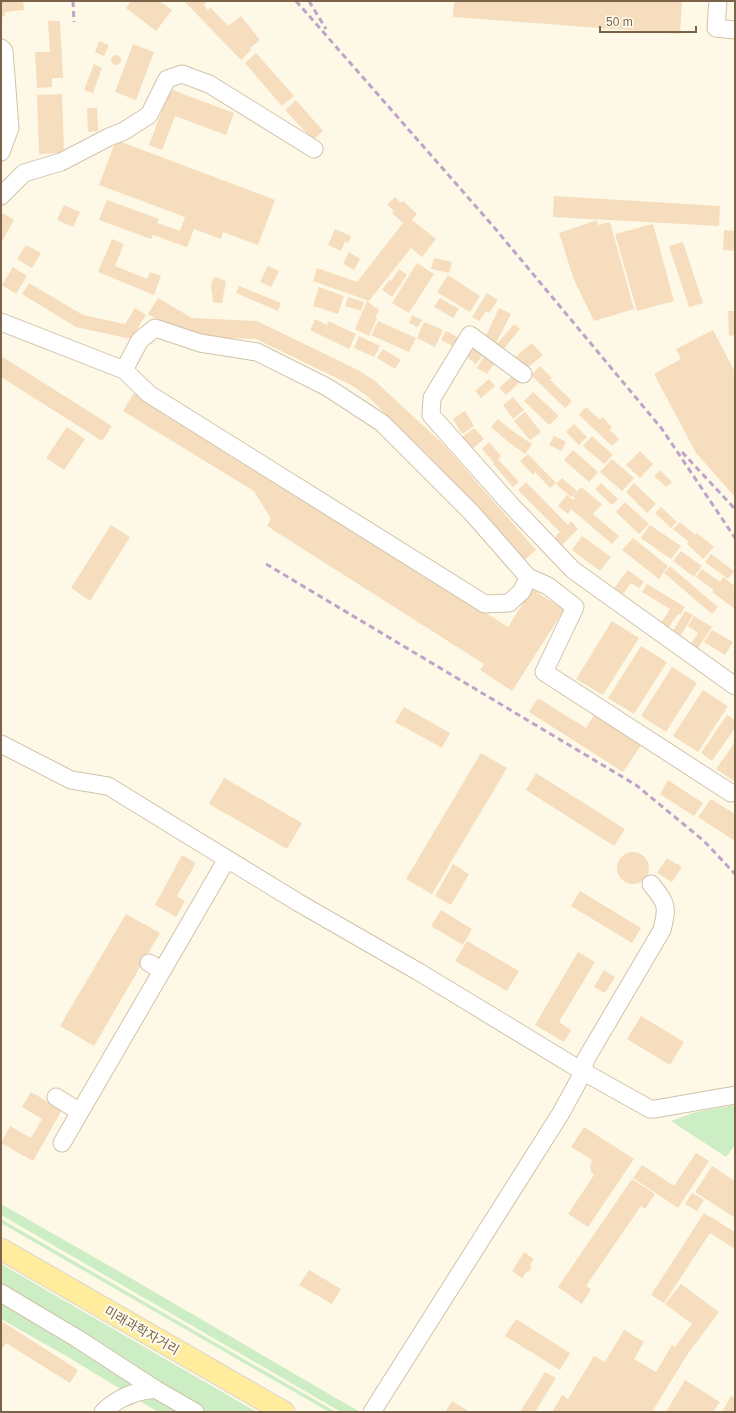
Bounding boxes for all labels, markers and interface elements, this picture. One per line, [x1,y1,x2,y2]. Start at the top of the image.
scale bar [600,8,696,34]
text: 50 m [606,15,633,29]
street label: 미래과학자거리 [102,1303,182,1358]

